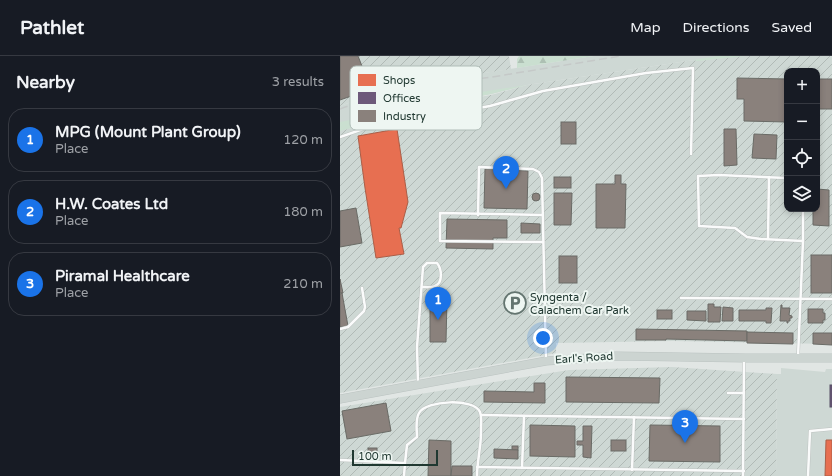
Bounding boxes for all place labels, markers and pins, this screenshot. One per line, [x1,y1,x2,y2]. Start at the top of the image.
pin: 2 [493,156,519,189]
pin: 1 [425,287,451,320]
parking icon: Syngenta / Calachem Car Park [502,290,528,316]
place label: Syngenta / Calachem Car Park [530,291,629,317]
pin: 3 [672,410,698,443]

